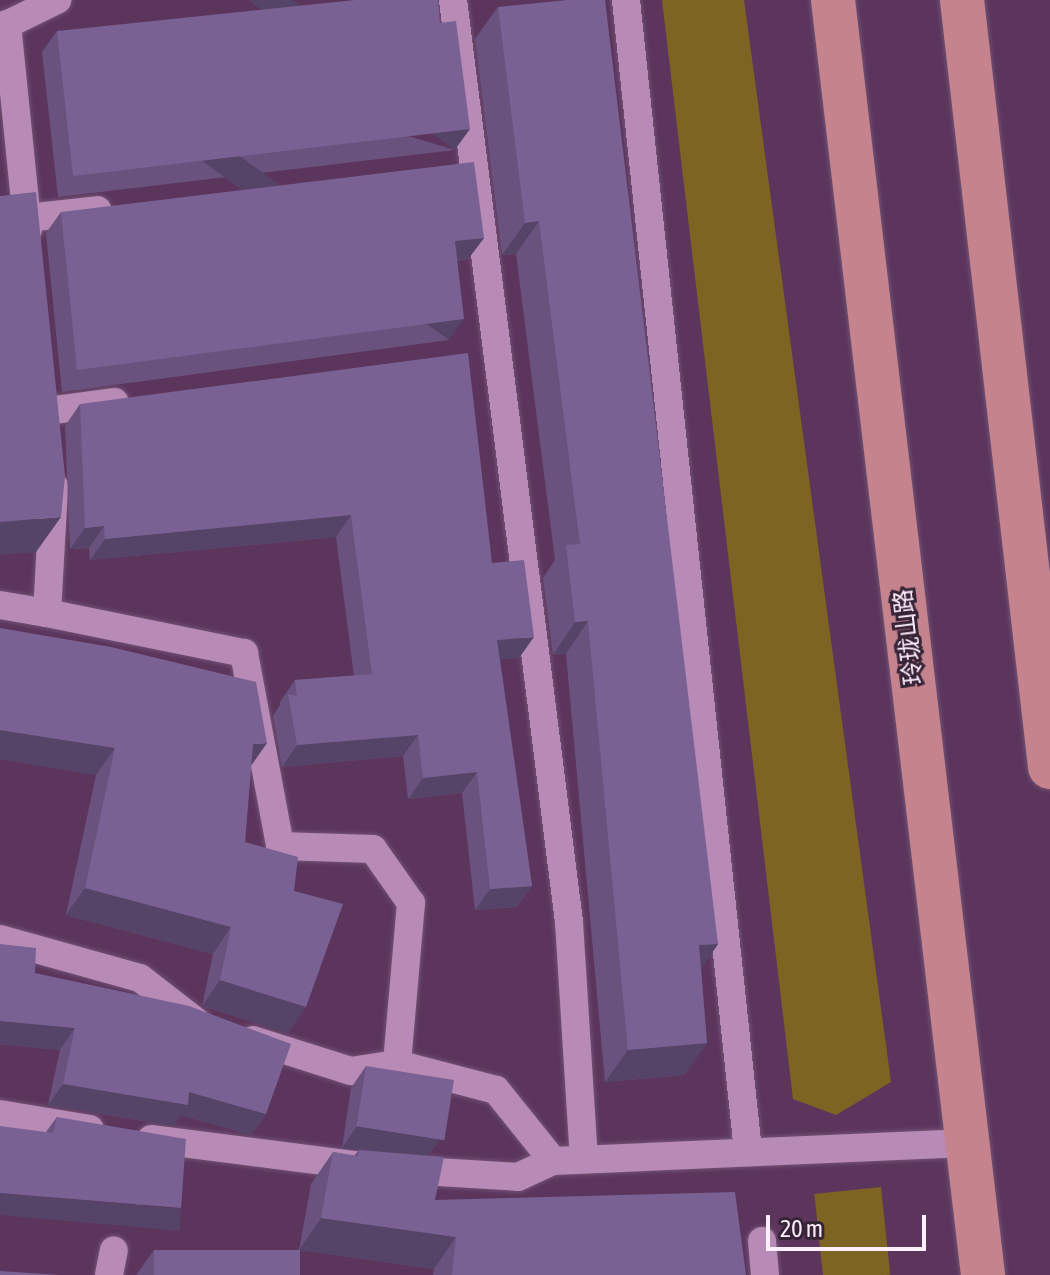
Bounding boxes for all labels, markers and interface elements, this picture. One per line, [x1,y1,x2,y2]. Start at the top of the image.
street label: 玲珑山路 [888,588,928,686]
scale bar [770,1199,930,1249]
text: 20 m [780,1215,823,1242]

